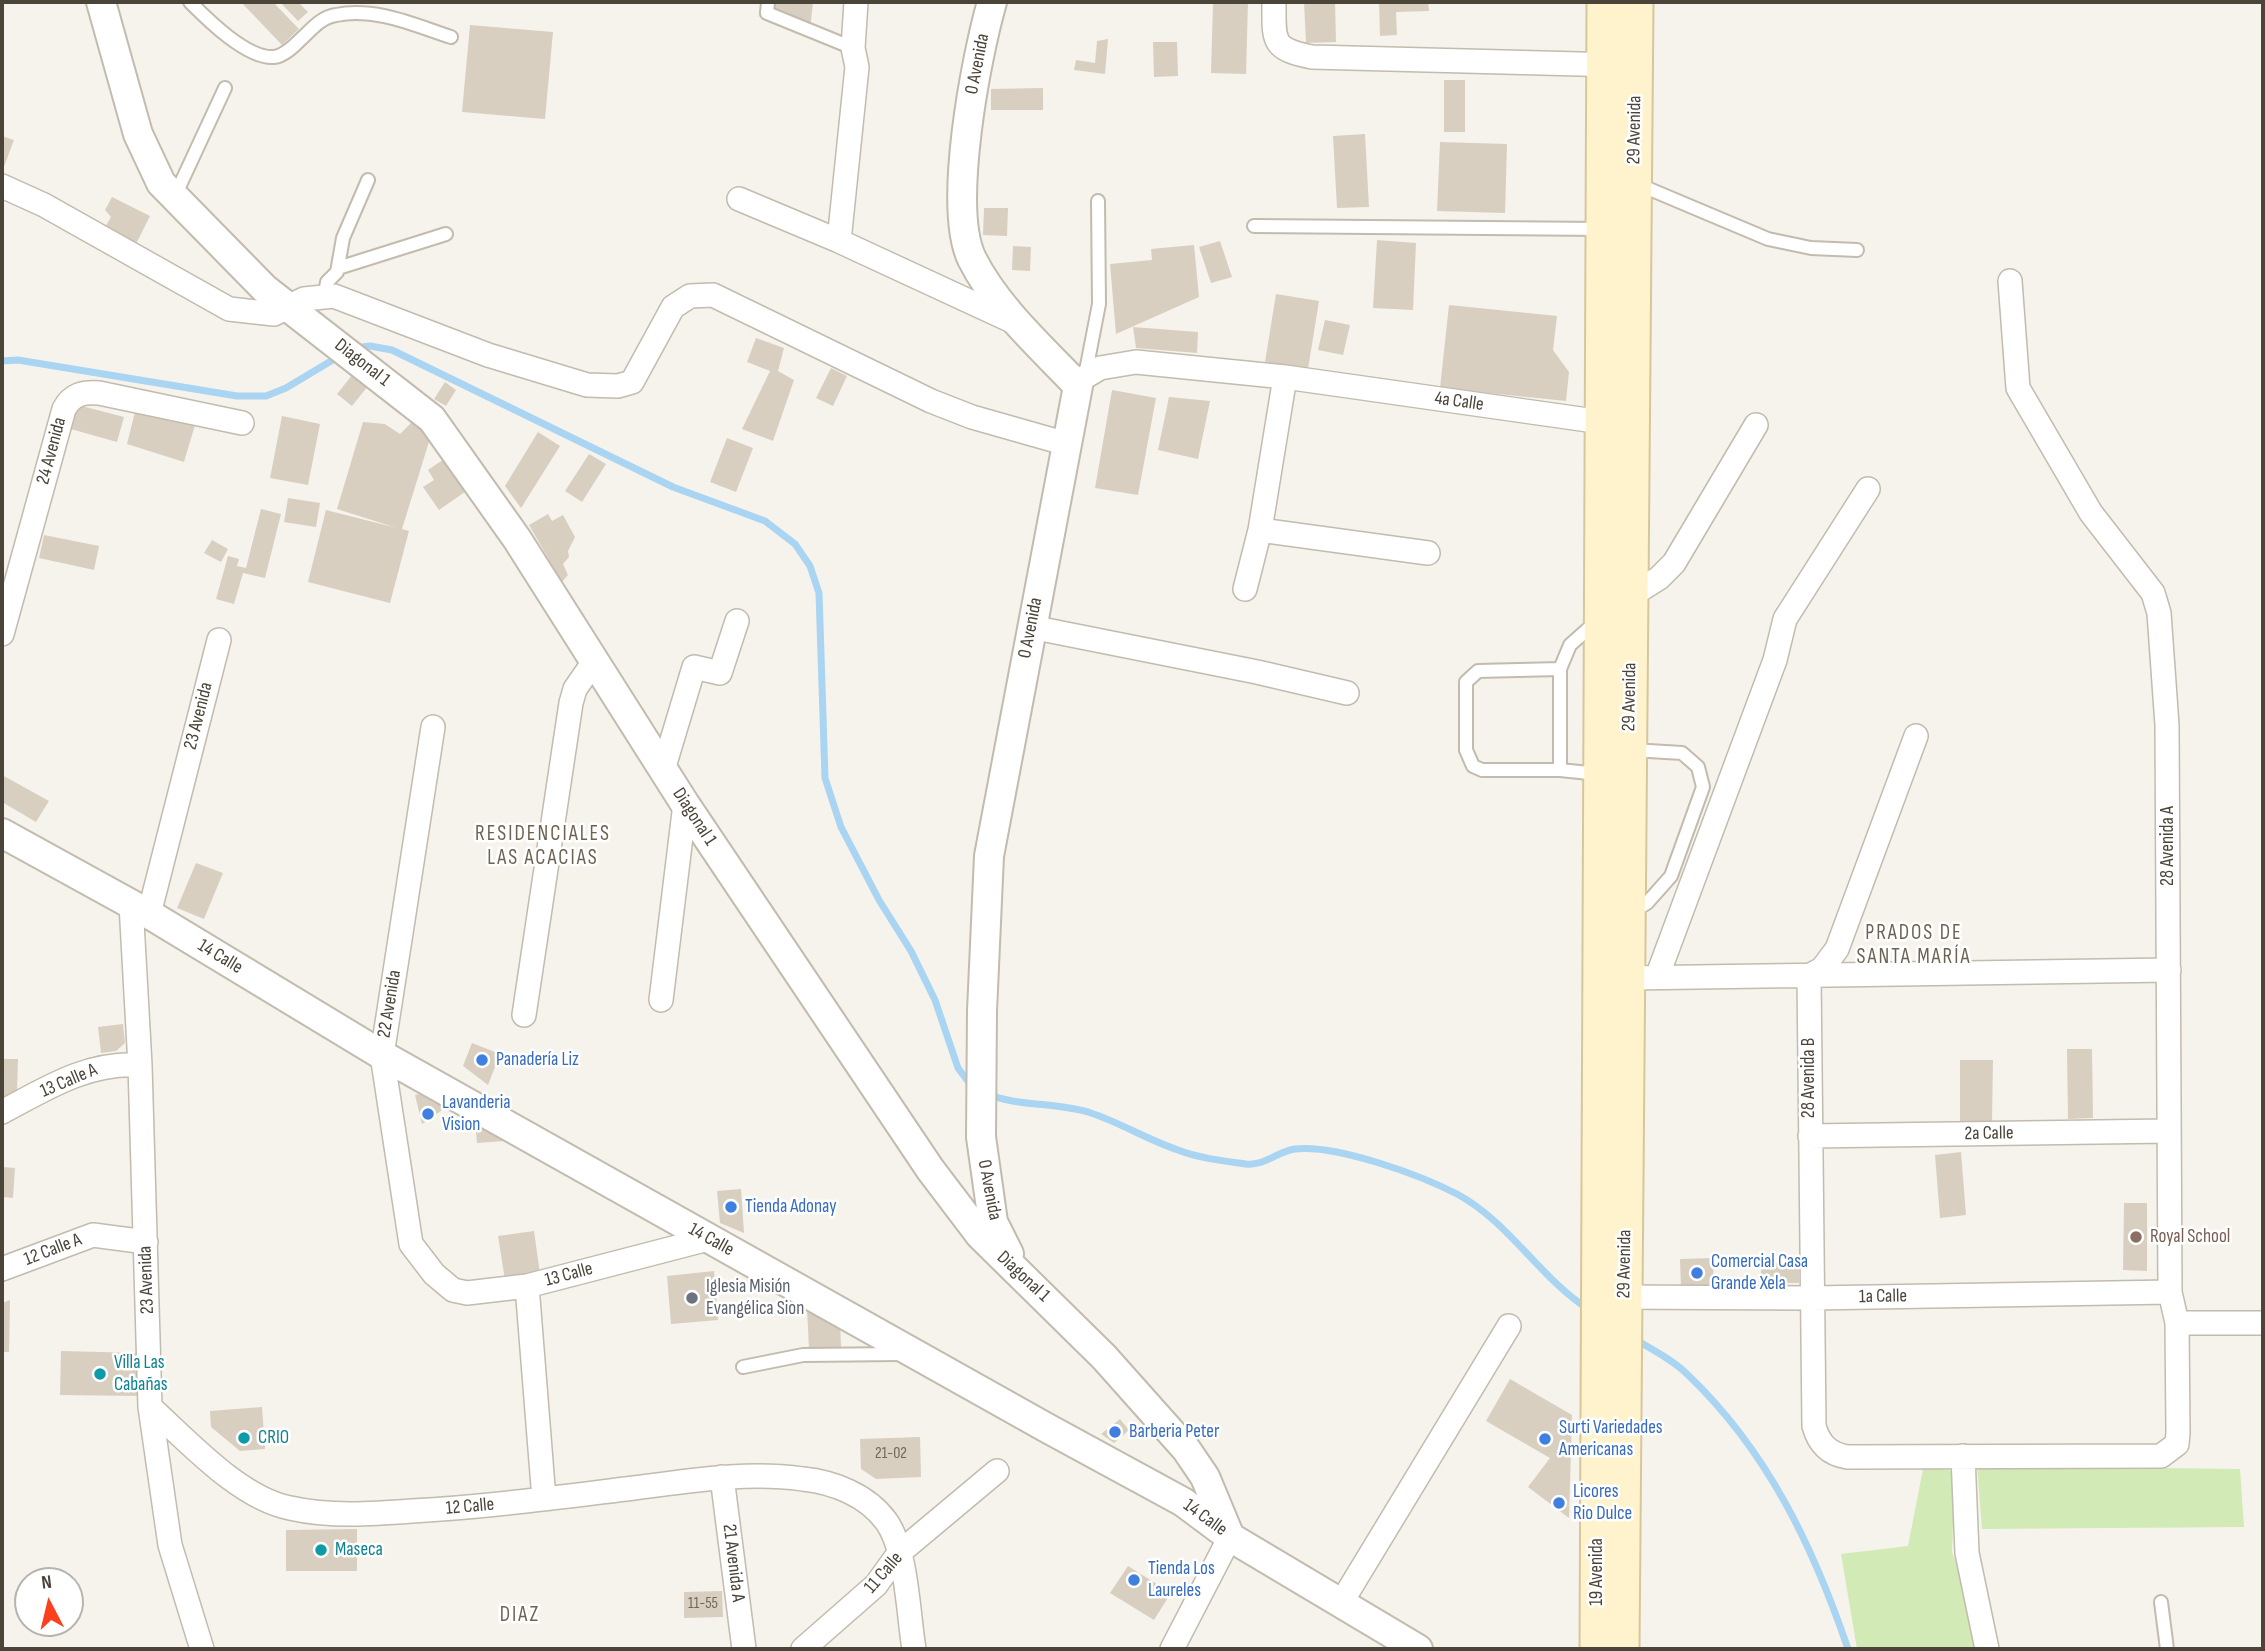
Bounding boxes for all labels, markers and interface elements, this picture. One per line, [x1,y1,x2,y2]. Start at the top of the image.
street label: 0 Avenida [961,32,995,96]
street label: 29 Avenida [1623,95,1647,165]
street label: Diagonal 1 [330,334,394,392]
street label: 4a Calle [1433,387,1485,417]
street label: 24 Avenida [32,415,72,487]
street label: 0 Avenida [1014,596,1048,660]
street label: 29 Avenida [1618,662,1642,732]
street label: 23 Avenida [180,680,218,752]
street label: Diagonal 1 [667,784,721,850]
street label: 28 Avenida A [2157,806,2179,886]
district label: RESIDENCIALES LAS ACACIAS [477,822,609,872]
district label: PRADOS DE SANTA MARÍA [1858,921,1970,971]
street label: 14 Calle [193,935,247,979]
street label: 22 Avenida [373,968,407,1040]
street label: 28 Avenida B [1798,1038,1820,1118]
place label: Panadería Liz [496,1049,579,1071]
marker: Panadería Liz [474,1052,490,1068]
street label: 13 Calle A [37,1059,101,1103]
place label: Lavanderia Vision [442,1092,511,1136]
marker: Lavanderia Vision [420,1106,436,1122]
street label: 2a Calle [1964,1122,2014,1146]
street label: 0 Avenida [972,1158,1006,1222]
place label: Tienda Adonay [745,1196,837,1218]
marker: Tienda Adonay [723,1199,739,1215]
street label: 14 Calle [684,1218,738,1262]
place label: Royal School [2150,1226,2230,1248]
street label: 12 Calle A [21,1229,85,1271]
street label: 29 Avenida [1613,1229,1637,1299]
marker: Royal School [2128,1229,2144,1245]
street label: 23 Avenida [134,1245,160,1315]
street label: Diagonal 1 [992,1247,1054,1307]
place label: Comercial Casa Grande Xela [1711,1251,1808,1295]
street label: 13 Calle [543,1258,595,1292]
marker: Comercial Casa Grande Xela [1689,1265,1705,1281]
place label: Iglesia Misión Evangélica Sion [706,1276,804,1320]
street label: 1a Calle [1859,1285,1907,1309]
marker: Iglesia Misión Evangélica Sion [684,1290,700,1306]
place label: Villa Las Cabañas [114,1352,168,1396]
marker: Villa Las Cabañas [92,1366,108,1382]
place label: Surti Variedades Americanas [1559,1417,1663,1461]
place label: Barberia Peter [1129,1421,1219,1443]
marker: Barberia Peter [1107,1424,1123,1440]
place label: CRIO [258,1427,289,1449]
marker: CRIO [236,1430,252,1446]
marker: Surti Variedades Americanas [1537,1431,1553,1447]
house number: 21-02 [875,1444,907,1464]
place label: Licores Rio Dulce [1573,1481,1632,1525]
street label: 12 Calle [445,1494,495,1520]
street label: 14 Calle [1179,1495,1231,1541]
marker: Licores Rio Dulce [1551,1495,1567,1511]
street label: 21 Avenida A [717,1523,749,1603]
street label: 19 Avenida [1586,1538,1608,1606]
place label: Maseca [335,1539,383,1561]
marker: Maseca [313,1542,329,1558]
street label: 11 Calle [860,1548,908,1598]
place label: Tienda Los Laureles [1148,1558,1215,1602]
north arrow [14,1567,84,1637]
text: N [40,1571,53,1595]
marker: Tienda Los Laureles [1126,1572,1142,1588]
house number: 11-55 [688,1594,718,1614]
district label: DIAZ [500,1603,540,1629]

